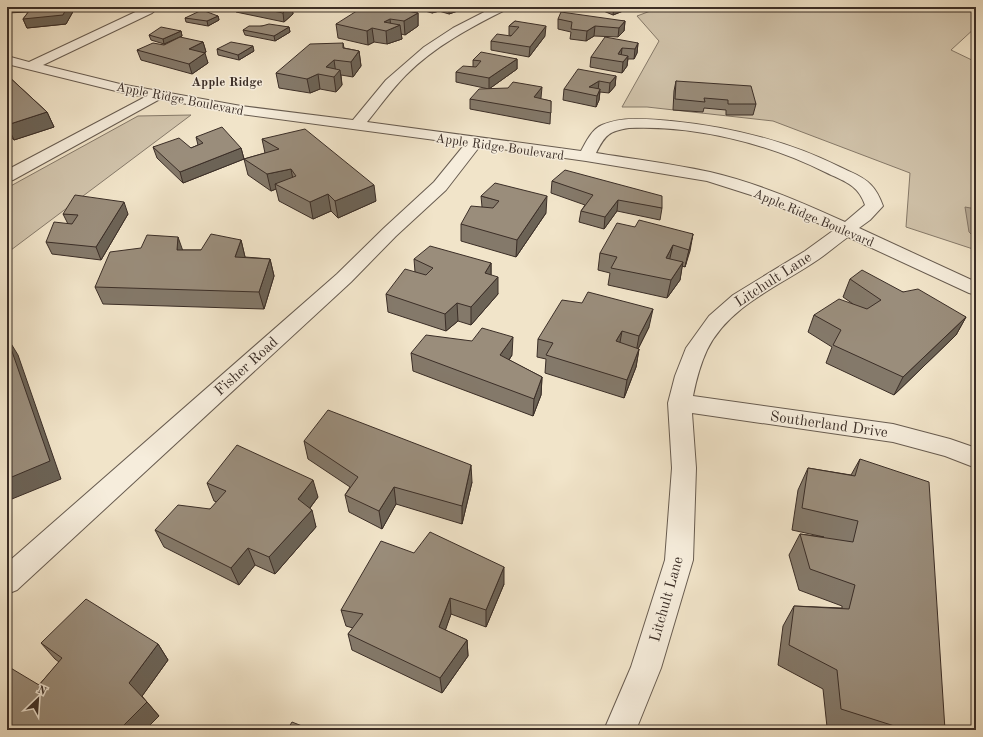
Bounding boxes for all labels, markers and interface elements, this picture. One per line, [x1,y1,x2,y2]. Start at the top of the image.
district label: Apple Ridge [191,76,263,89]
street label: Apple Ridge Boulevard [115,81,245,118]
street label: Apple Ridge Boulevard [435,132,565,163]
street label: Apple Ridge Boulevard [751,187,876,250]
street label: Litchult Lane [733,250,815,311]
street label: Fisher Road [212,335,282,399]
street label: Southerland Drive [769,410,889,441]
street label: Litchult Lane [648,555,687,644]
north arrow [18,679,58,719]
text: N [35,685,48,698]

